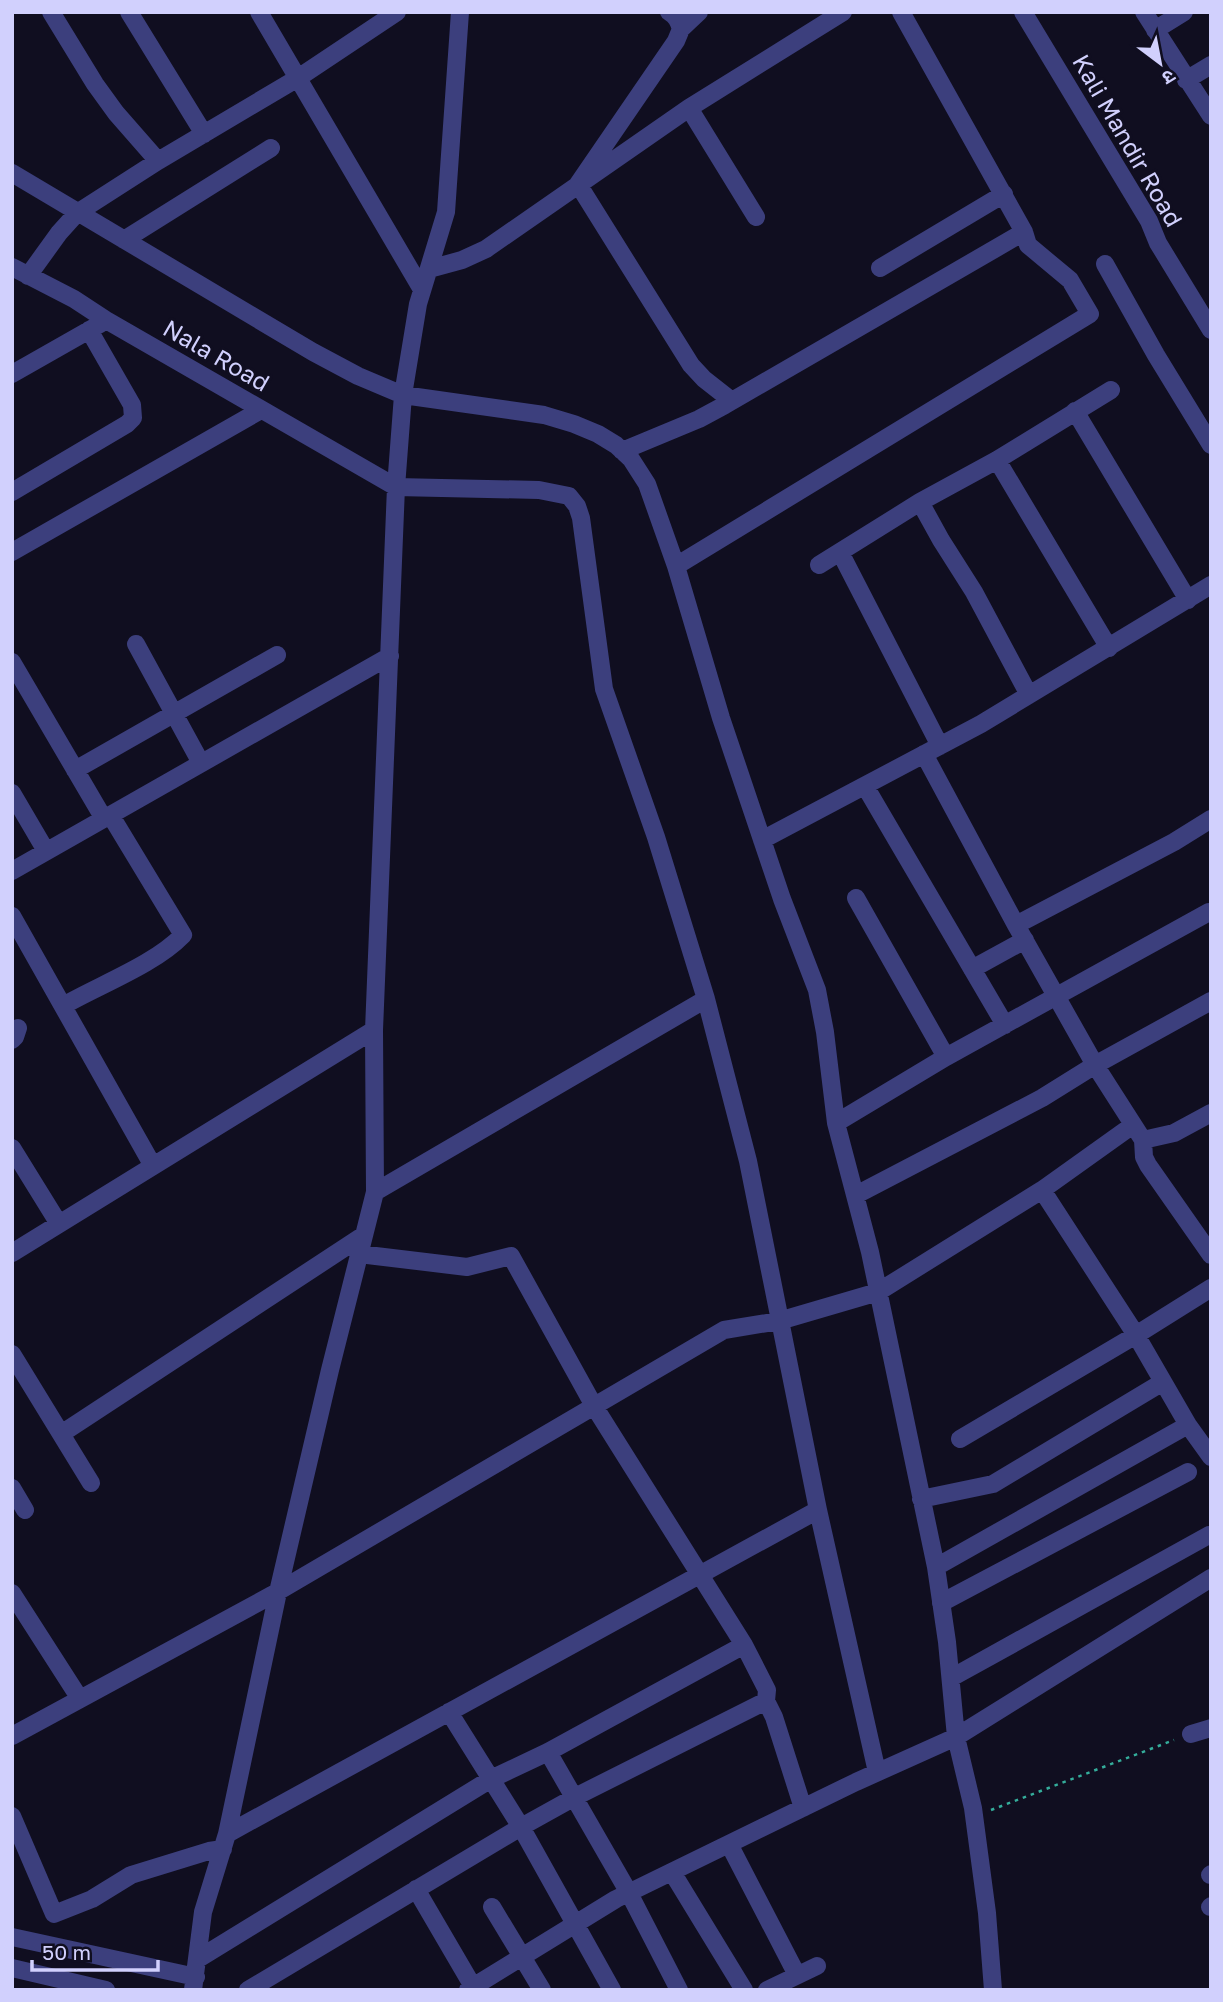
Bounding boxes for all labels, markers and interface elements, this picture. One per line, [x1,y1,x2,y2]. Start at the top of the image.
north arrow [1125,28,1195,98]
street label: Kali Mandir Road [1067,49,1189,232]
text: उ [1158,65,1180,91]
street label: Nala Road [158,313,275,397]
scale bar [32,1928,158,1972]
text: 50 m [42,1939,91,1965]

